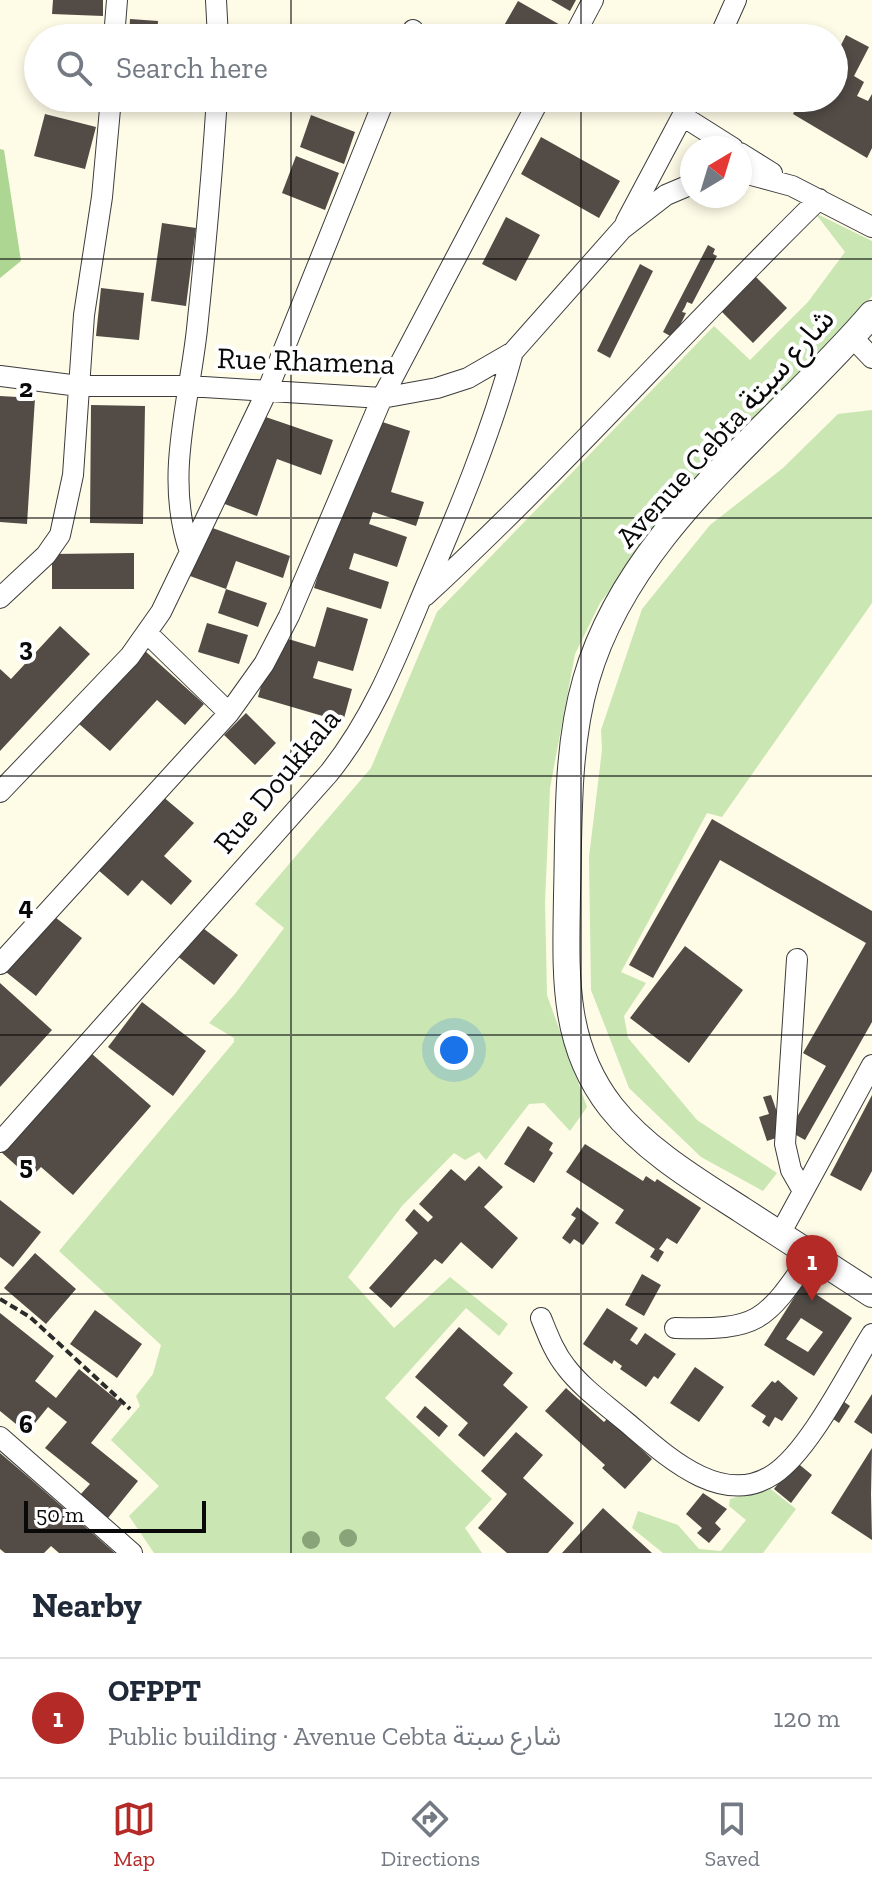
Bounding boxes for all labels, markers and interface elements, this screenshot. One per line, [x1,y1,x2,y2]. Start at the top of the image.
search box [24,24,848,112]
icon: search [52,46,96,90]
text: Search here [116,50,268,86]
north arrow [680,136,752,208]
street label: Avenue Cebta شارع سبتة [608,301,845,557]
street label: Rue Rhamena [217,340,395,382]
text: 2 [19,372,33,404]
text: 3 [19,631,33,663]
street label: Rue Doukkala [206,701,348,861]
text: 4 [19,890,34,922]
your location [434,1030,474,1070]
text: 5 [19,1149,33,1181]
pin: 1 [786,1235,838,1301]
text: 6 [19,1408,33,1440]
scale bar [24,1497,206,1533]
text: 50 m [36,1501,84,1528]
text: Nearby [32,1585,142,1626]
text: OFPPT [108,1673,201,1709]
text: 1 [53,1702,63,1734]
text: 120 m [773,1702,840,1734]
text: Public building · Avenue Cebta شارع سبتة [108,1720,561,1752]
tab: Map [112,1797,156,1872]
tab: Directions [381,1797,480,1872]
tab: Saved [705,1797,760,1872]

